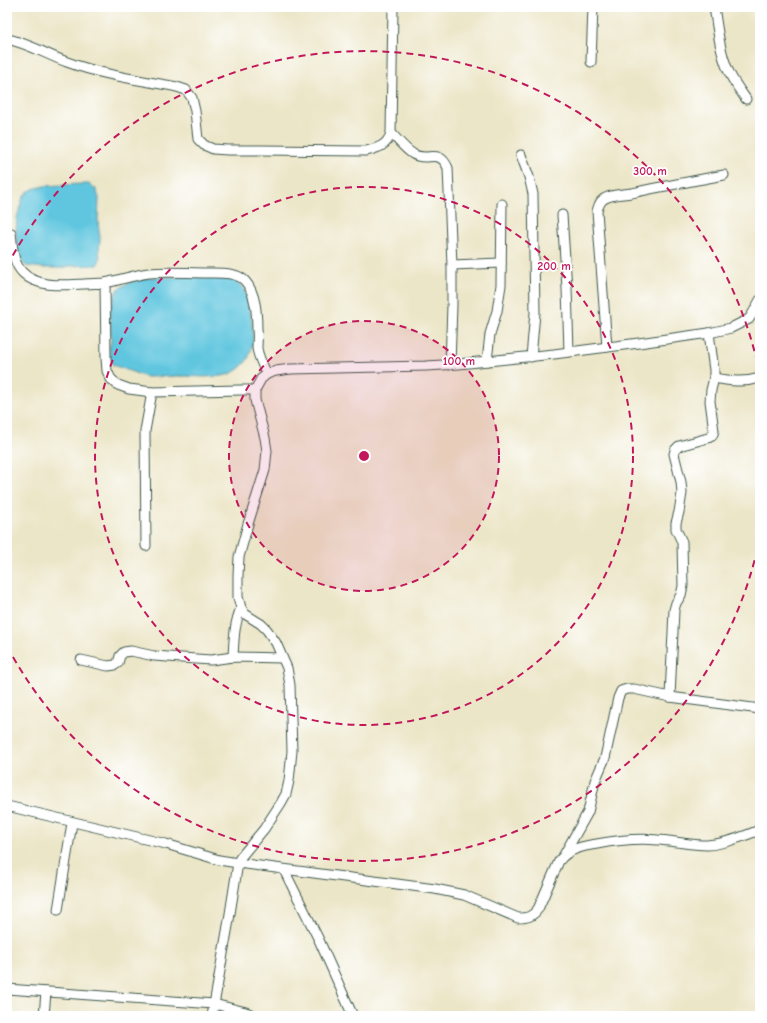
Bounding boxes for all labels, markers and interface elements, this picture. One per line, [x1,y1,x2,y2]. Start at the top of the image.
text: 300 m [633,164,667,178]
text: 200 m [537,259,571,273]
text: 100 m [443,354,475,368]
centre of rings [357,449,371,463]

